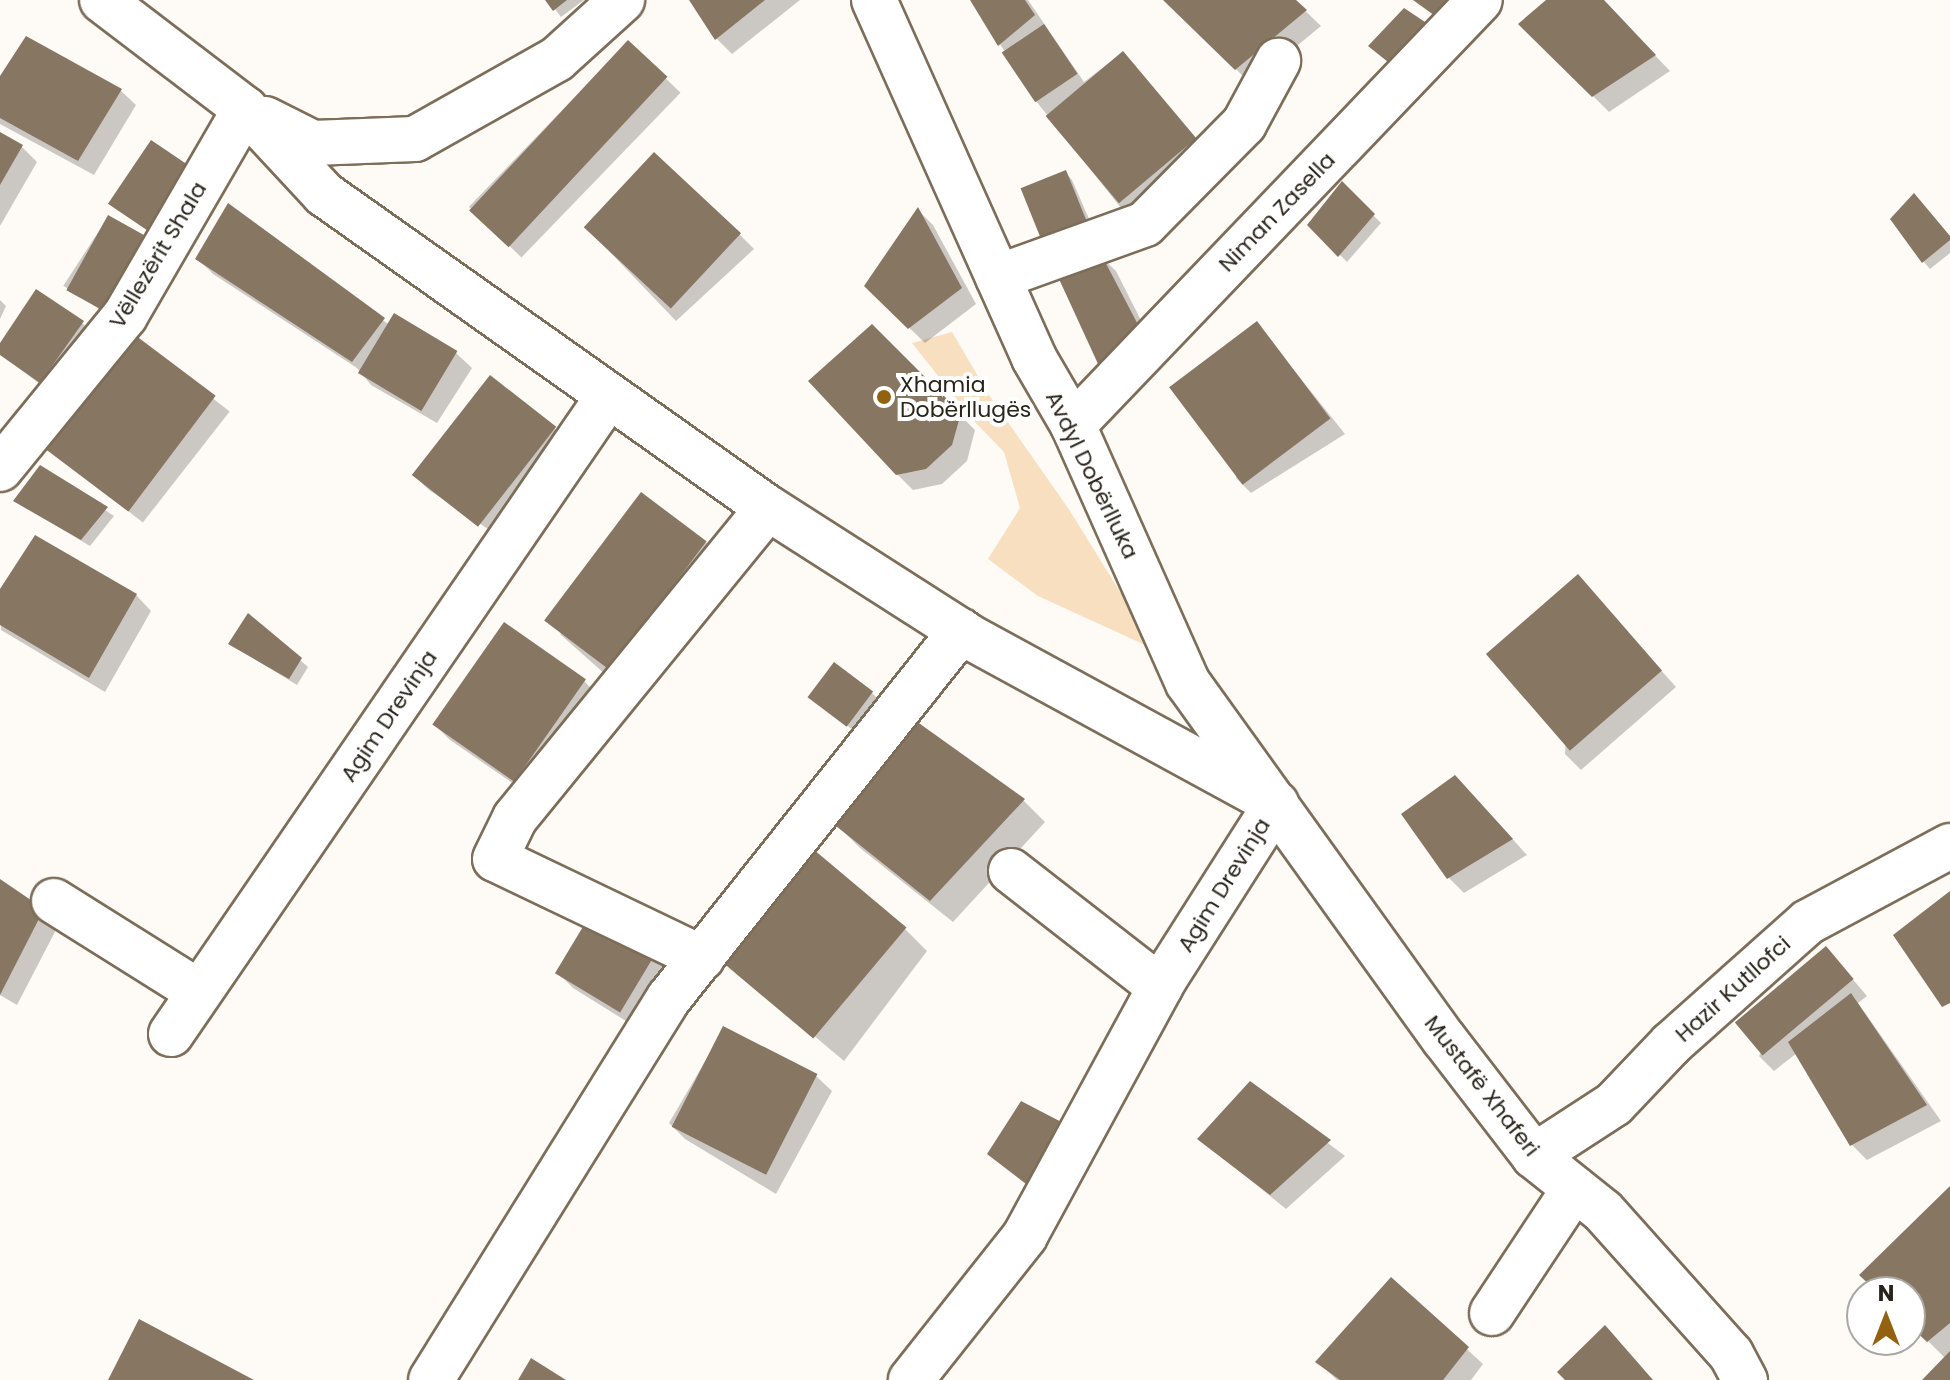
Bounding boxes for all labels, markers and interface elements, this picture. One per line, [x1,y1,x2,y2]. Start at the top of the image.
street label: Niman Zasella [1213,147,1341,277]
street label: Vëllezërit Shala [104,177,212,333]
place label: Xhamia Dobërllugës [900,371,1031,422]
street label: Avdyl Dobërlluka [1040,387,1144,563]
marker: Xhamia Dobërllugës [875,388,893,406]
street label: Agim Drevinja [335,645,443,787]
street label: Agim Drevinja [1172,813,1276,957]
street label: Hazir Kutllofci [1670,930,1796,1048]
street label: Mustafë Xhaferi [1419,1010,1545,1162]
north arrow [1846,1276,1926,1356]
text: N [1878,1278,1894,1309]

